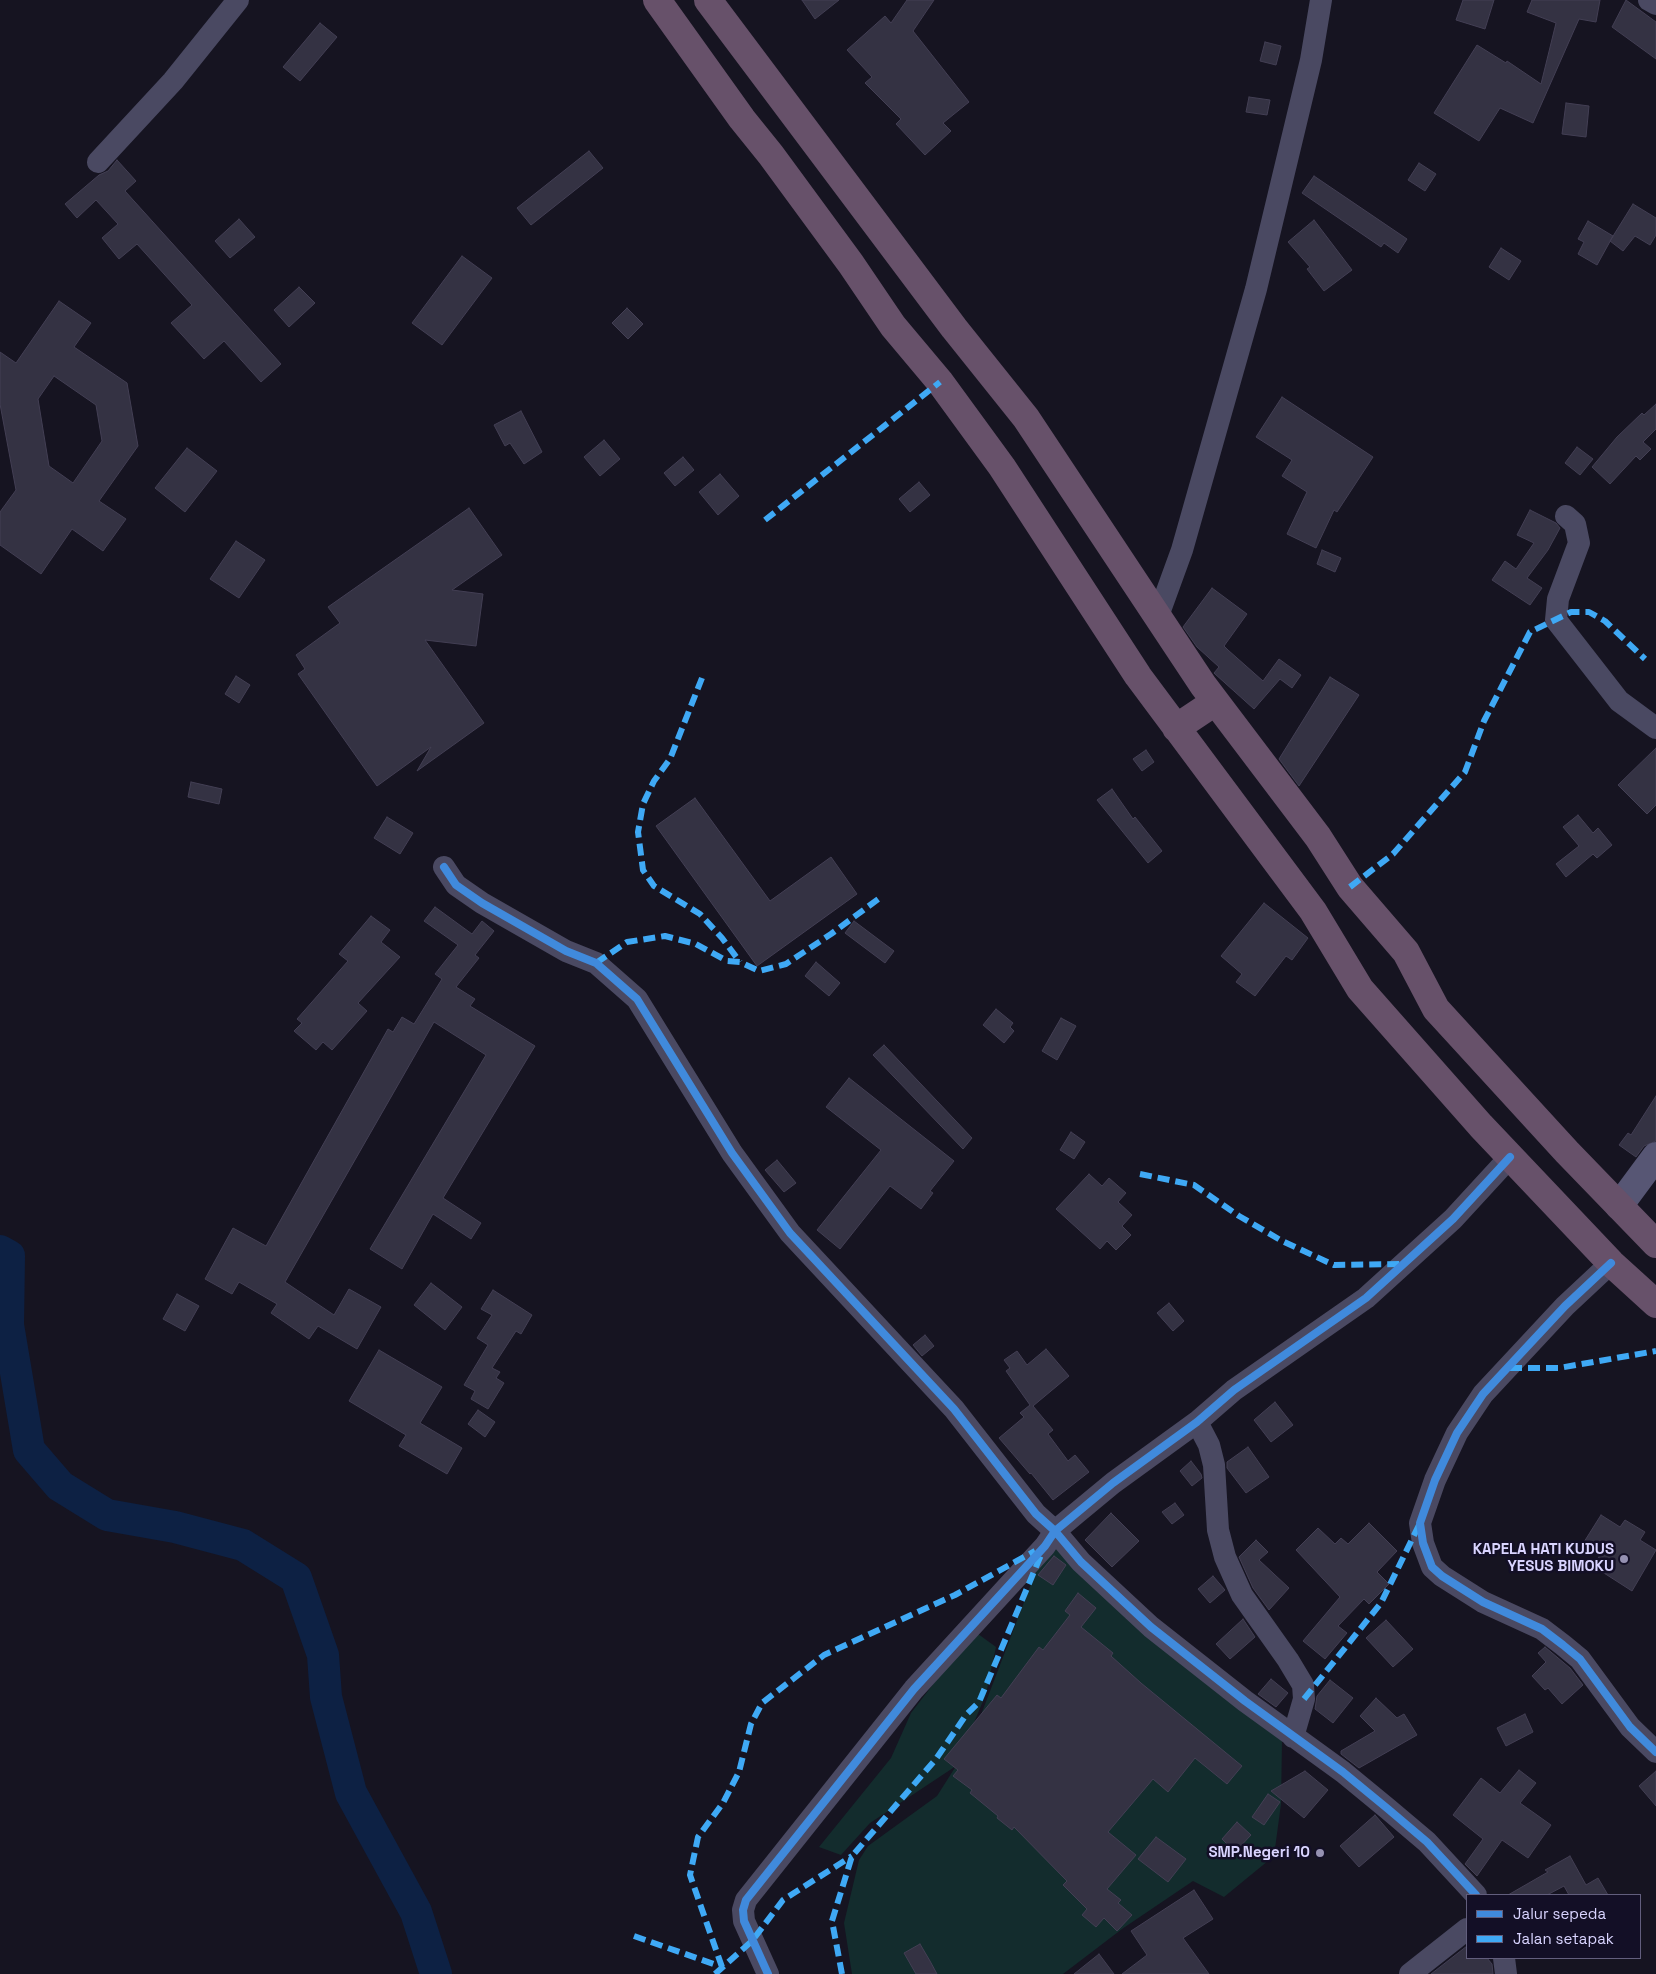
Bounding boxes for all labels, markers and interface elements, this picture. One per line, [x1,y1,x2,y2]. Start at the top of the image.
place label: KAPELA HATI KUDUS YESUS BIMOKU [1473,1541,1614,1576]
marker: KAPELA HATI KUDUS YESUS BIMOKU [1618,1553,1630,1565]
place label: SMP.Negeri 10 [1208,1844,1310,1862]
marker: SMP.Negeri 10 [1314,1847,1326,1859]
legend [1466,1894,1641,1959]
text: Jalur sepeda [1513,1904,1606,1923]
text: Jalan setapak [1513,1929,1614,1948]

